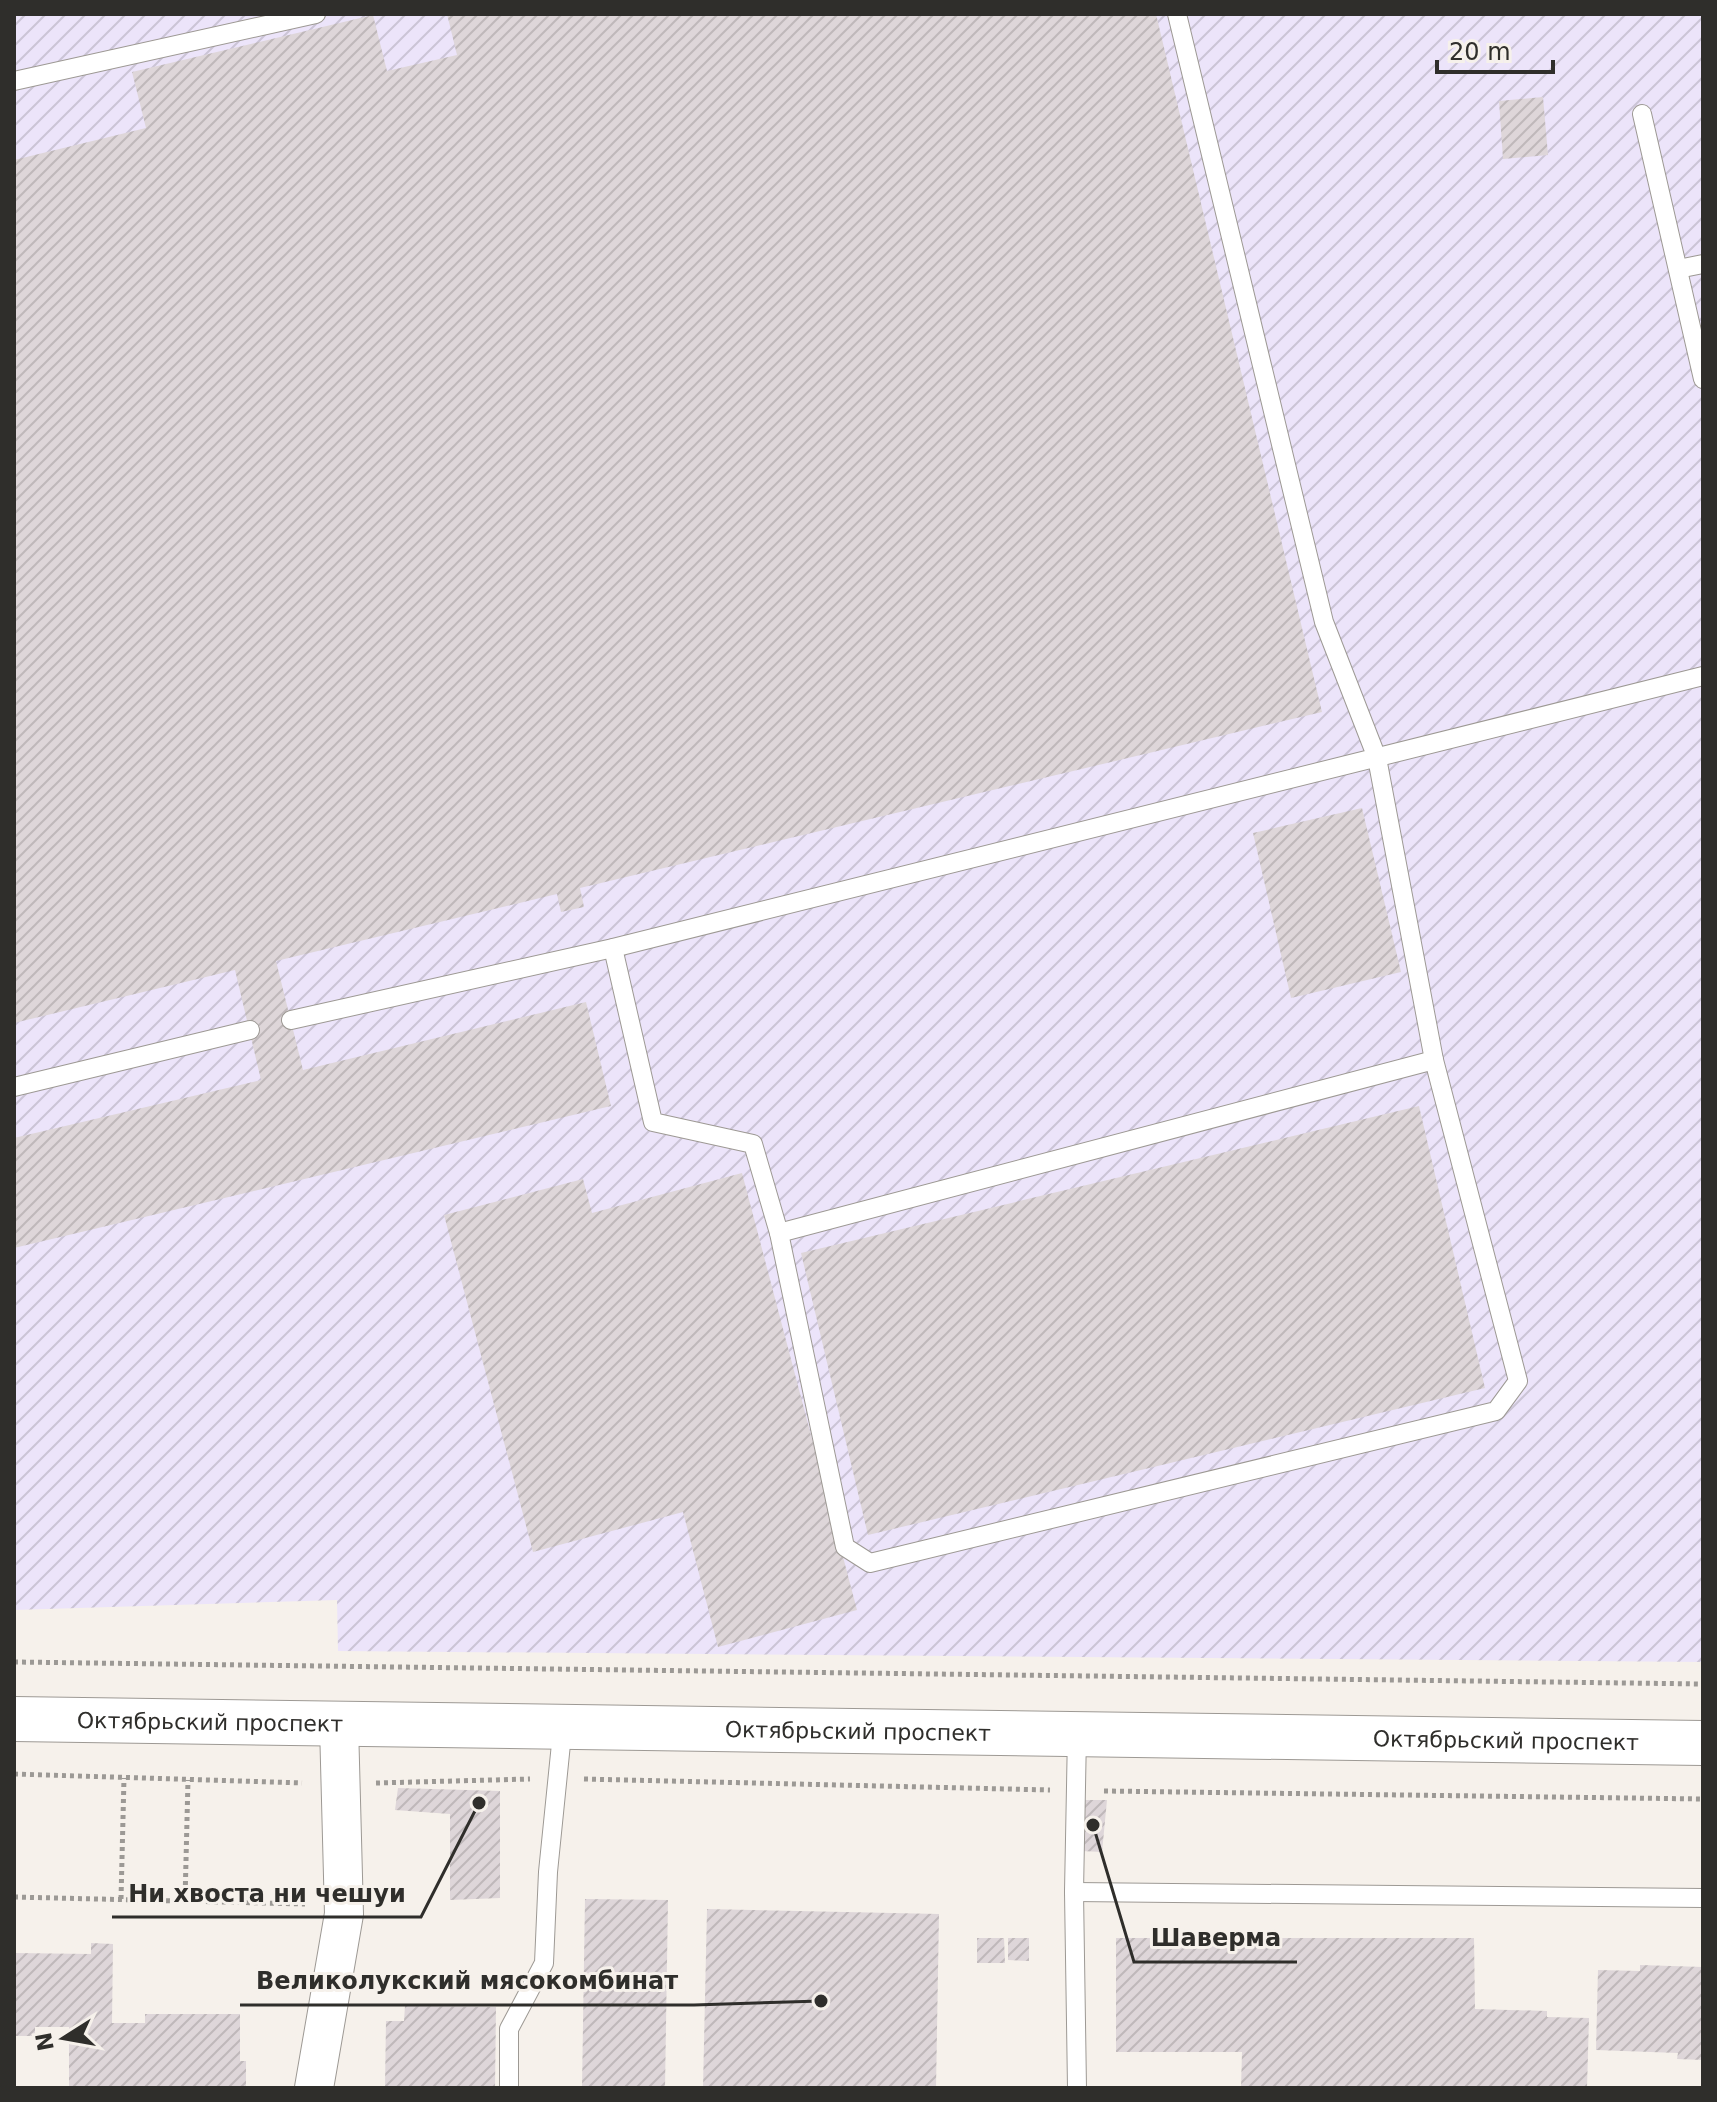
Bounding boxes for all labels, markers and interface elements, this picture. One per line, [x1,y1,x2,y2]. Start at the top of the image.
scale bar [1437,24,1553,74]
text: 20 m [1449,38,1511,66]
street label: Октябрьский проспект [77,1707,343,1736]
street label: Октябрьский проспект [725,1717,991,1745]
street label: Октябрьский проспект [1373,1726,1639,1755]
callout: Ни хвоста ни чешуи [112,1869,421,1917]
text: Ни хвоста ни чешуи [128,1880,406,1908]
callout: Шаверма [1134,1914,1297,1962]
text: Шаверма [1151,1924,1281,1952]
callout: Великолукский мясокомбинат [240,1957,694,2005]
text: Великолукский мясокомбинат [256,1967,678,1995]
north arrow [24,1998,104,2078]
text: N [31,2030,59,2053]

